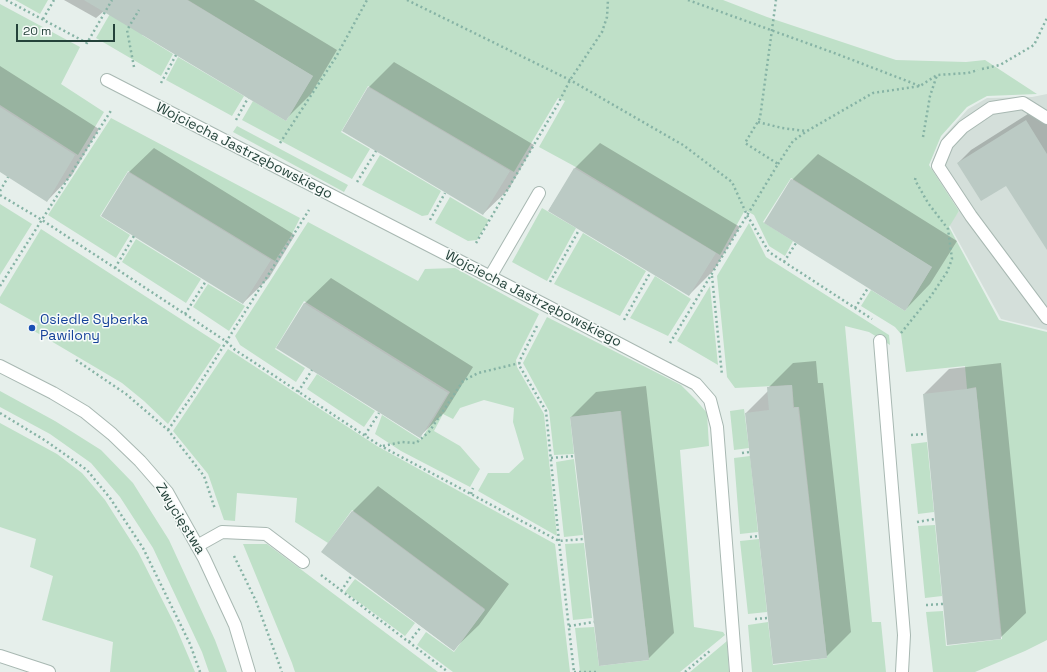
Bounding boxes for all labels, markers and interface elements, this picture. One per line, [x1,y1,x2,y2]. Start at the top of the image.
scale bar [18,16,117,42]
text: 20 m [23,23,51,39]
street label: Wojciecha Jastrzębowskiego [153,99,335,203]
street label: Wojciecha Jastrzębowskiego [442,247,624,351]
place label: Osiedle Syberka Pawilony [40,312,148,344]
marker: Osiedle Syberka Pawilony [27,323,37,333]
street label: Zwycięstwa [152,480,208,558]

